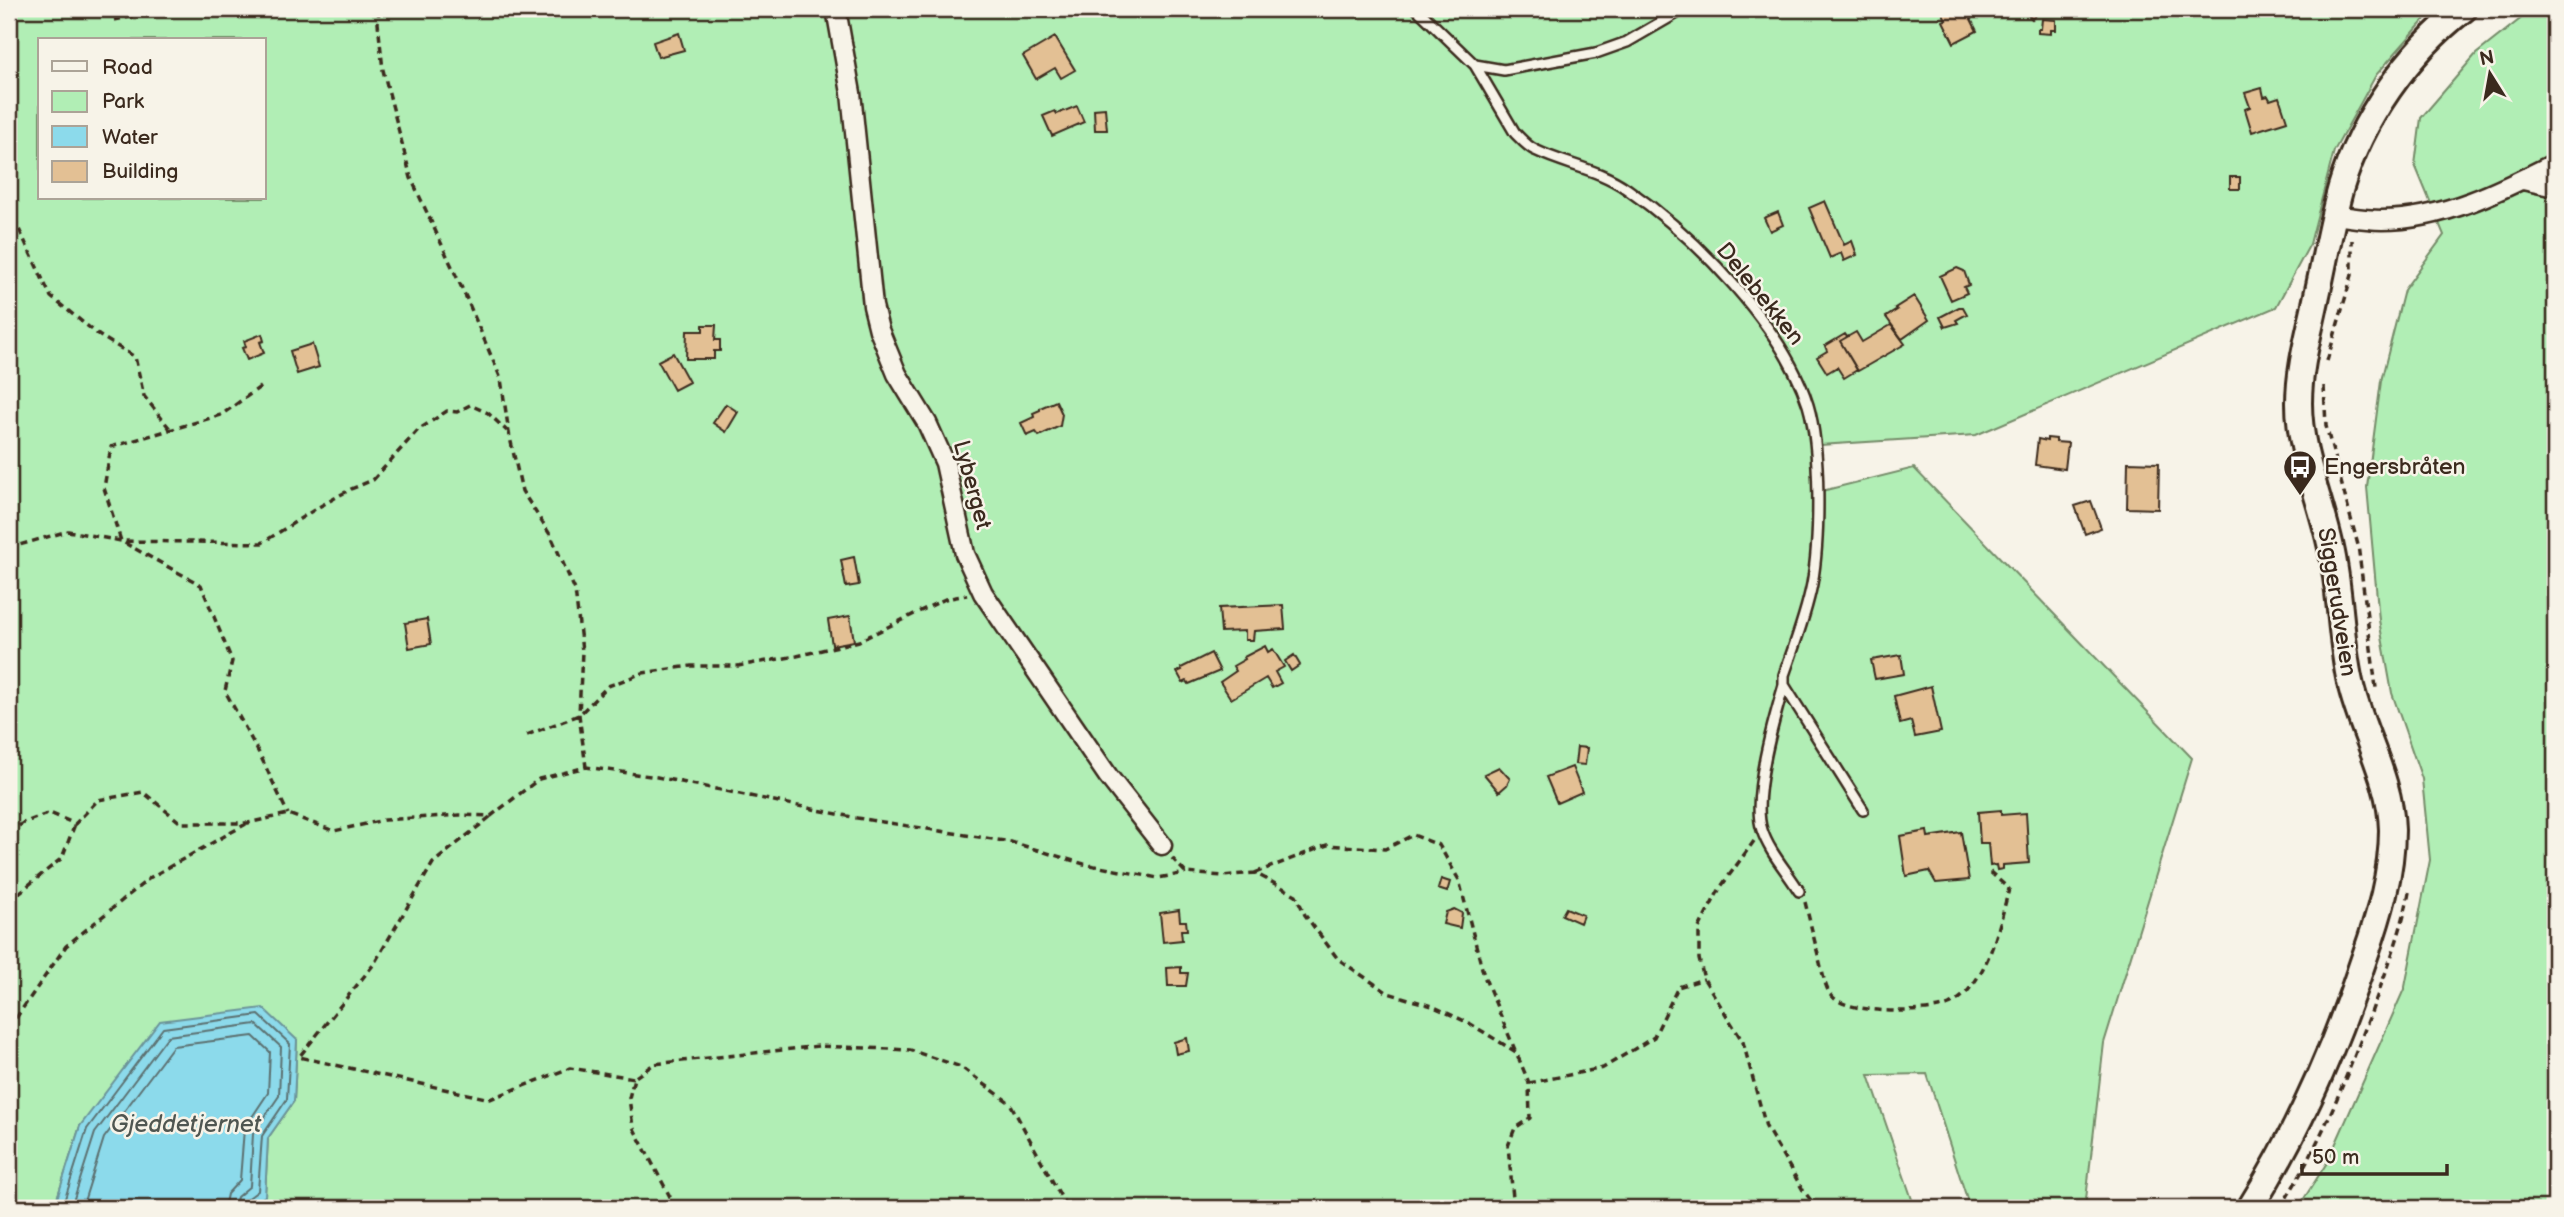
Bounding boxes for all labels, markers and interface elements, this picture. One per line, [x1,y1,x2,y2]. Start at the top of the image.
legend [38,38,266,200]
north arrow [2456,38,2526,108]
text: N [2478,46,2496,71]
text: Road [102,55,153,80]
text: Park [102,89,145,114]
text: Water [102,125,158,150]
text: Building [102,159,178,184]
street label: Delebekken [1710,237,1810,351]
street label: Lyberget [947,437,997,533]
bus stop icon: Engersbråten [2281,448,2319,497]
place label: Engersbråten [2324,453,2466,481]
street label: Siggerudveien [2311,526,2363,678]
water label: Gjeddetjernet [111,1110,262,1139]
scale bar [2302,1133,2447,1177]
text: 50 m [2312,1145,2359,1170]

